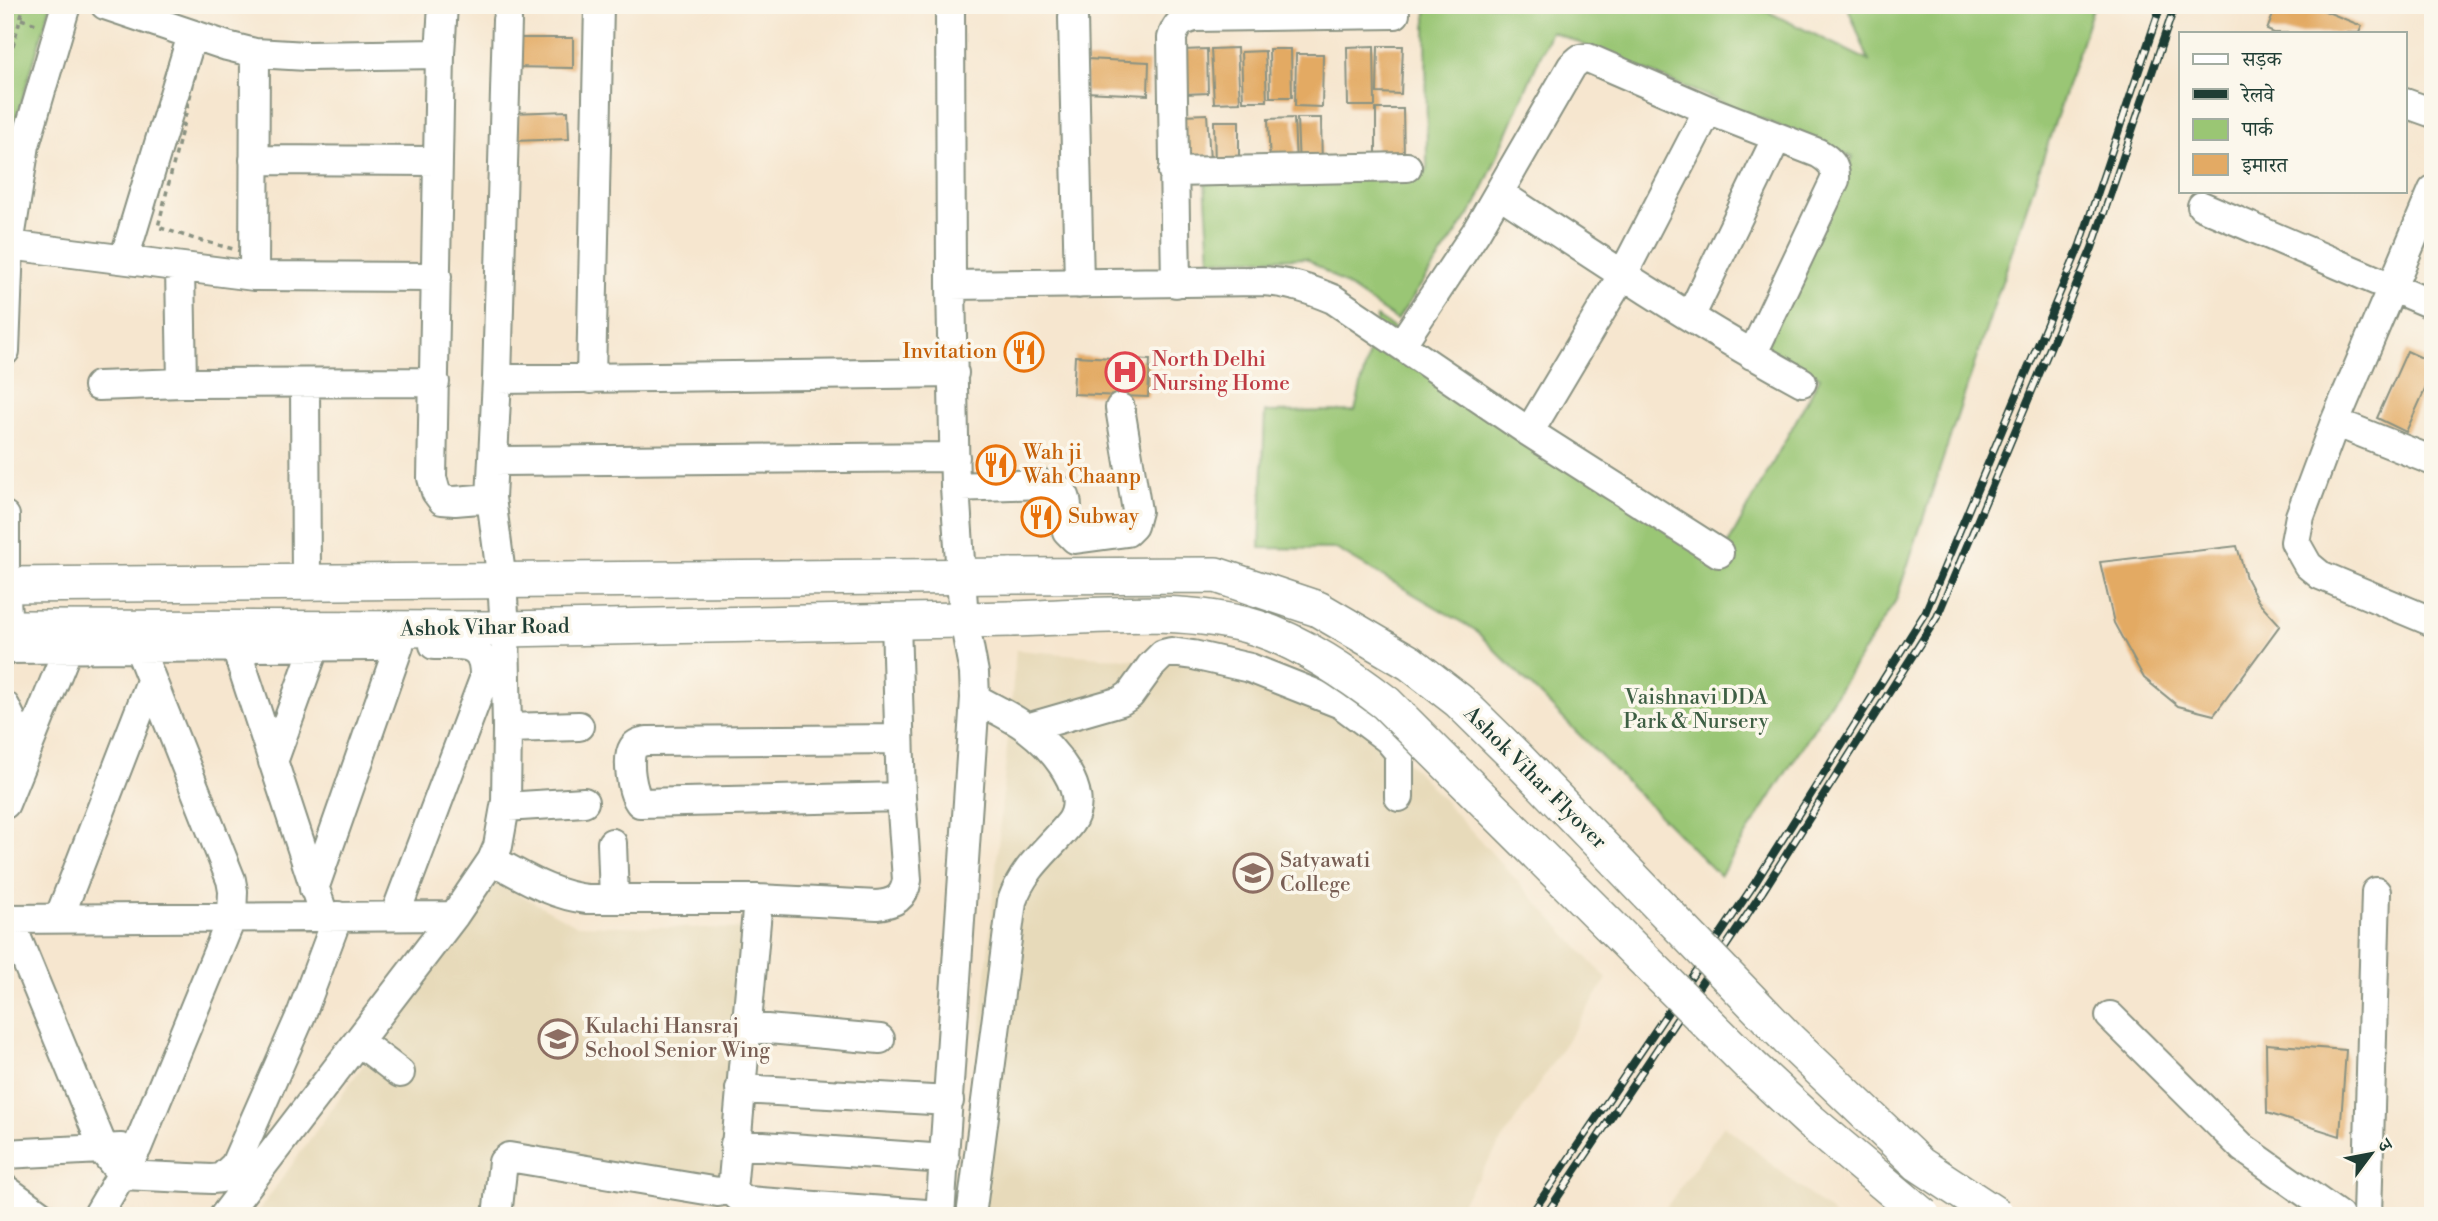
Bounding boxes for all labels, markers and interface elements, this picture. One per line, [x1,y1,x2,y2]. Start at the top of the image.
legend [2179,32,2406,192]
text: सड़क [2241,47,2282,73]
text: रेलवे [2239,83,2276,109]
text: पार्क [2241,117,2274,143]
text: इमारत [2241,153,2289,179]
restaurant icon: Invitation [1003,331,1045,373]
place label: Invitation [902,339,997,365]
place label: North Delhi Nursing Home [1152,347,1290,397]
hospital icon: North Delhi Nursing Home [1104,351,1146,393]
place label: Wah ji Wah Chaanp [1022,440,1141,490]
restaurant icon: Wah ji Wah Chaanp [975,444,1017,486]
restaurant icon: Subway [1020,496,1062,538]
place label: Subway [1068,504,1140,530]
street label: Ashok Vihar Road [399,614,570,642]
park label: Vaishnavi DDA Park & Nursery [1623,685,1769,735]
street label: Ashok Vihar Flyover [1457,700,1612,855]
place label: Satyawati College [1280,848,1370,898]
school or university icon: Satyawati College [1232,852,1274,894]
place label: Kulachi Hansraj School Senior Wing [585,1014,770,1064]
school or university icon: Kulachi Hansraj School Senior Wing [537,1018,579,1060]
north arrow [2336,1120,2406,1190]
text: उ [2371,1133,2398,1157]

